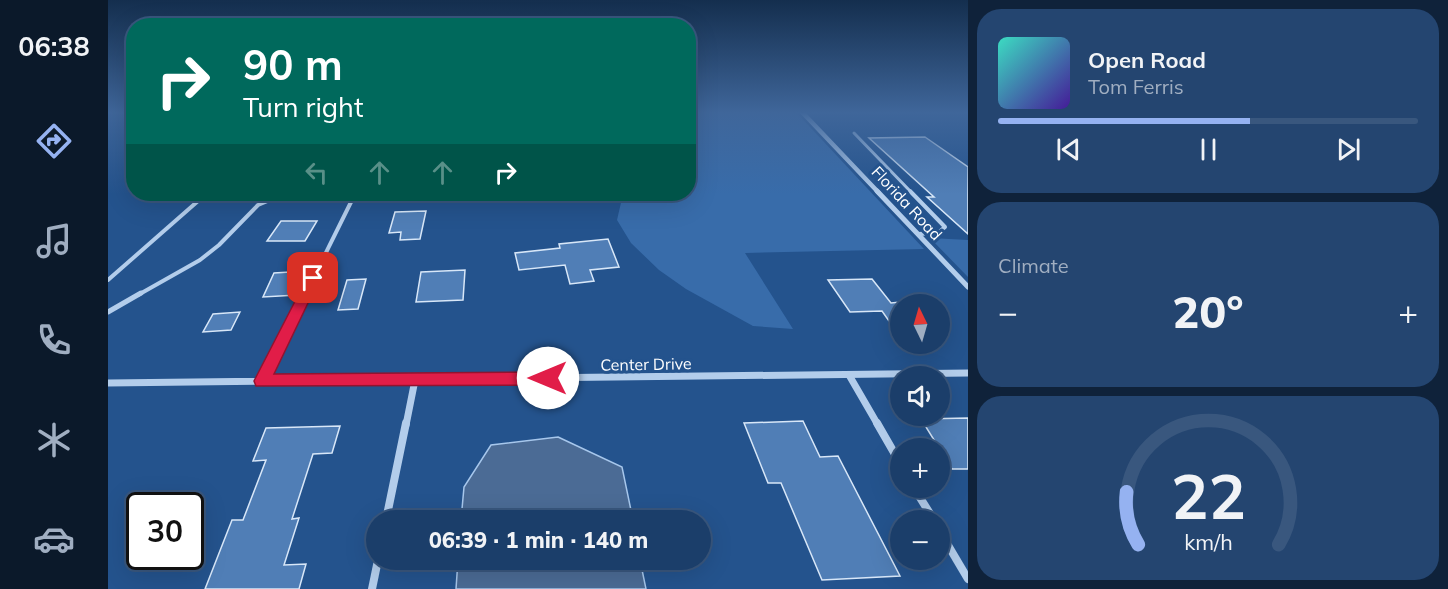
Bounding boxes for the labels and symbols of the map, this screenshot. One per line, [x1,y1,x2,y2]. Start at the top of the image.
street label: Florida Road [868,162,946,244]
pin [287,252,338,303]
north arrow [890,294,950,354]
position arrow [516,346,580,410]
street label: Center Drive [600,353,692,375]
speed limit sign: 30 [126,492,204,570]

